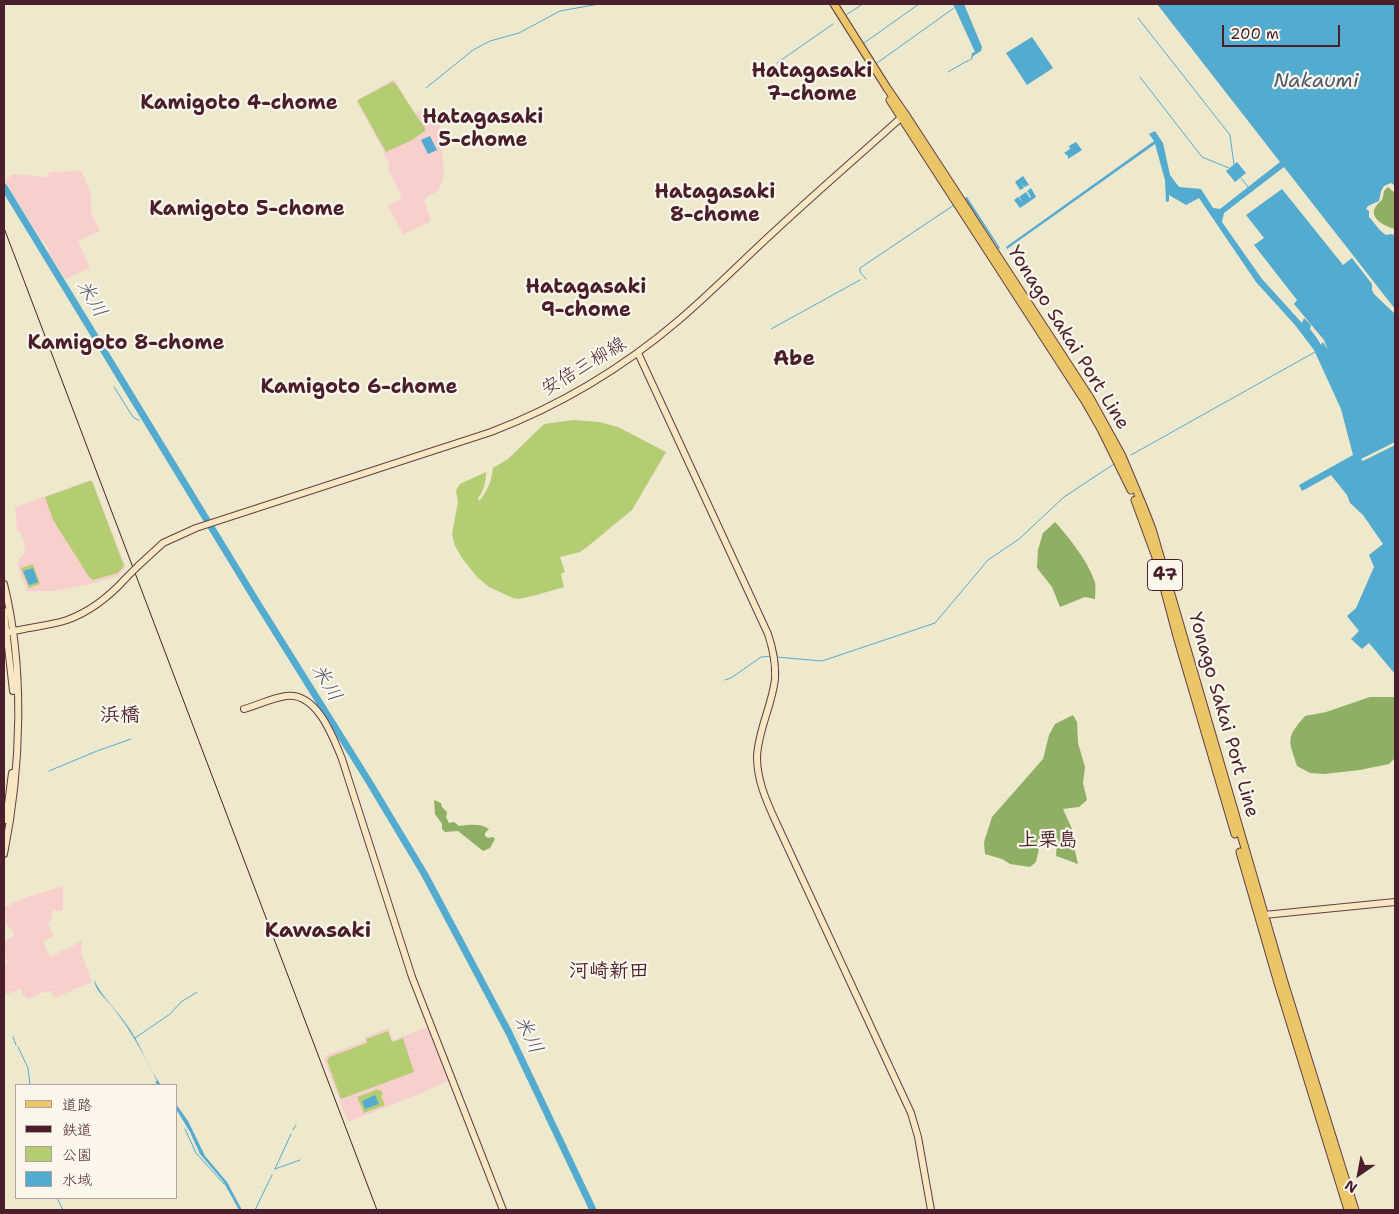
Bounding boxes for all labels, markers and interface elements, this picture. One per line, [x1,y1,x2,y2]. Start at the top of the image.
scale bar [1224,15,1342,47]
text: 200 m [1230,24,1279,44]
district label: Hatagasaki 7-chome [752,60,872,107]
water label: Nakaumi [1273,70,1359,94]
district label: Kamigoto 4-chome [140,92,338,116]
district label: Hatagasaki 5-chome [423,106,543,153]
district label: Hatagasaki 8-chome [655,181,775,228]
district label: Kamigoto 5-chome [149,198,345,222]
street label: Yonago Sakai Port Line [1002,242,1134,434]
water label: 米川 [70,276,112,322]
district label: Hatagasaki 9-chome [526,276,646,323]
district label: Kamigoto 8-chome [28,332,224,356]
street label: 安倍三柳線 [537,333,631,401]
district label: Abe [773,347,815,373]
district label: Kamigoto 6-chome [260,376,458,400]
road number: 47 [1148,560,1182,590]
street label: Yonago Sakai Port Line [1183,610,1263,820]
water label: 米川 [305,660,347,706]
district label: 浜橋 [100,704,140,728]
district label: 上栗島 [1018,829,1078,853]
district label: Kawasaki [265,919,371,945]
district label: 河崎新田 [569,960,649,984]
water label: 米川 [508,1012,548,1058]
legend [15,1084,178,1199]
text: 道路 [62,1095,92,1115]
text: 鉄道 [62,1120,92,1140]
text: 公園 [62,1145,92,1165]
north arrow [1334,1149,1384,1199]
text: 水域 [62,1170,92,1190]
text: N [1341,1176,1360,1197]

